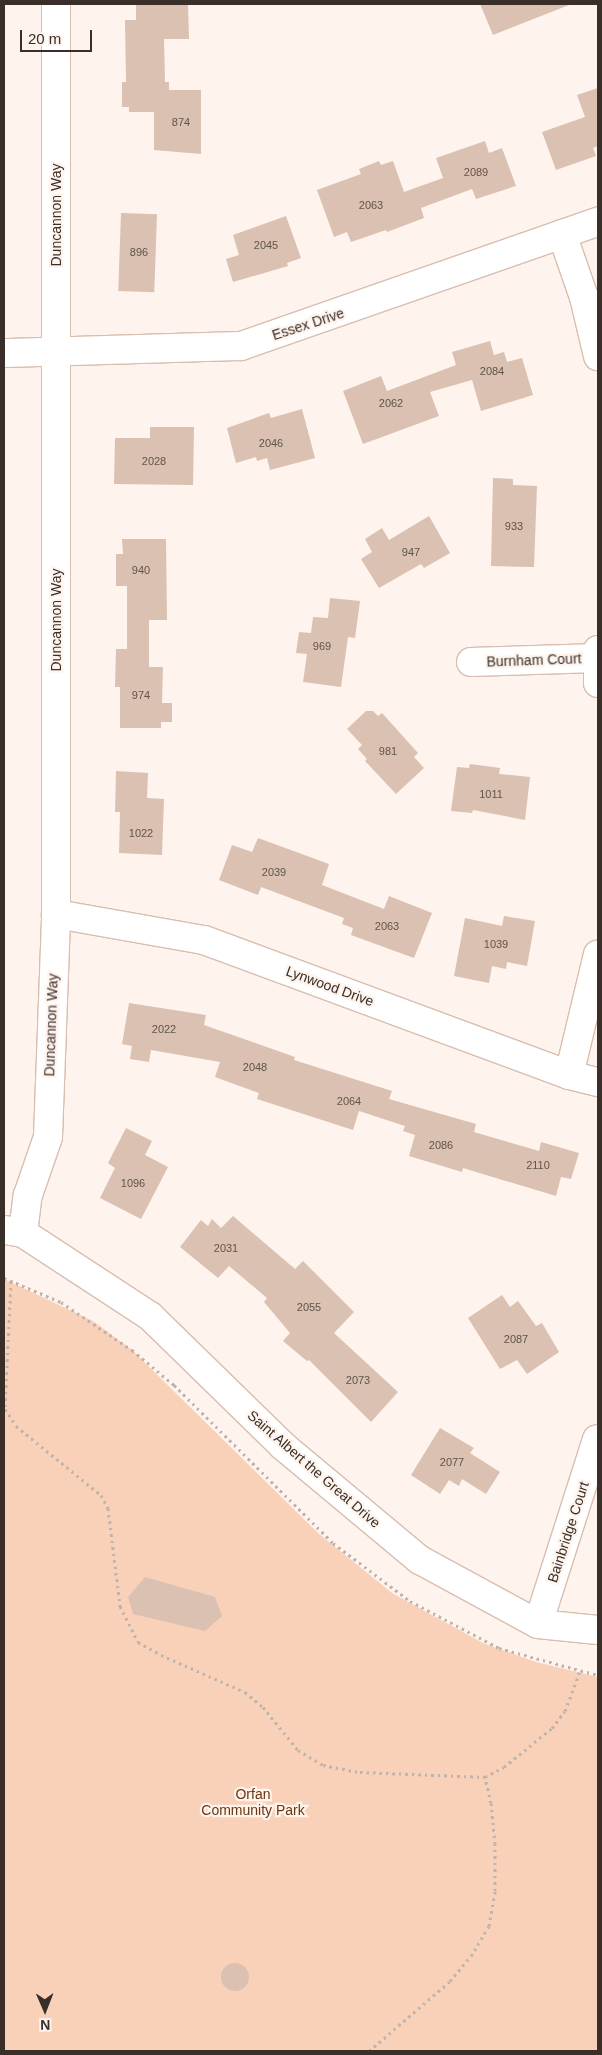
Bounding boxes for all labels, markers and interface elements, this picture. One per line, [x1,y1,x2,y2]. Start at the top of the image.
scale bar [22,20,95,52]
text: 20 m [28,30,61,47]
house number: 874 [172,115,190,129]
street label: Duncannon Way [48,164,64,266]
house number: 2089 [464,165,488,179]
house number: 2063 [359,198,383,212]
house number: 2045 [254,238,278,252]
house number: 896 [130,245,148,259]
street label: Essex Drive [270,304,346,344]
house number: 2084 [480,364,504,378]
house number: 2062 [379,396,403,410]
house number: 2046 [259,436,283,450]
house number: 2028 [142,454,166,468]
house number: 933 [505,519,523,533]
house number: 947 [402,545,420,559]
house number: 940 [132,563,150,577]
street label: Duncannon Way [48,569,64,671]
house number: 969 [313,639,331,653]
street label: Burnham Court [486,650,582,670]
house number: 974 [132,688,150,702]
house number: 981 [379,744,397,758]
house number: 1011 [479,787,503,801]
house number: 1022 [129,826,153,840]
house number: 2039 [262,865,286,879]
house number: 2063 [375,919,399,933]
house number: 1039 [484,937,508,951]
street label: Lynwood Drive [284,962,376,1010]
street label: Duncannon Way [41,973,61,1077]
house number: 2022 [152,1022,176,1036]
house number: 2048 [243,1060,267,1074]
house number: 2064 [337,1094,361,1108]
house number: 2086 [429,1138,453,1152]
house number: 2110 [526,1158,550,1172]
house number: 1096 [121,1176,145,1190]
house number: 2031 [214,1241,238,1255]
house number: 2055 [297,1300,321,1314]
house number: 2087 [504,1332,528,1346]
house number: 2073 [346,1373,370,1387]
street label: Saint Albert the Great Drive [244,1407,384,1531]
house number: 2077 [440,1455,464,1469]
street label: Bainbridge Court [544,1479,592,1585]
park label: Orfan Community Park [201,1786,305,1818]
north arrow [20,1985,70,2035]
text: N [40,2017,50,2033]

